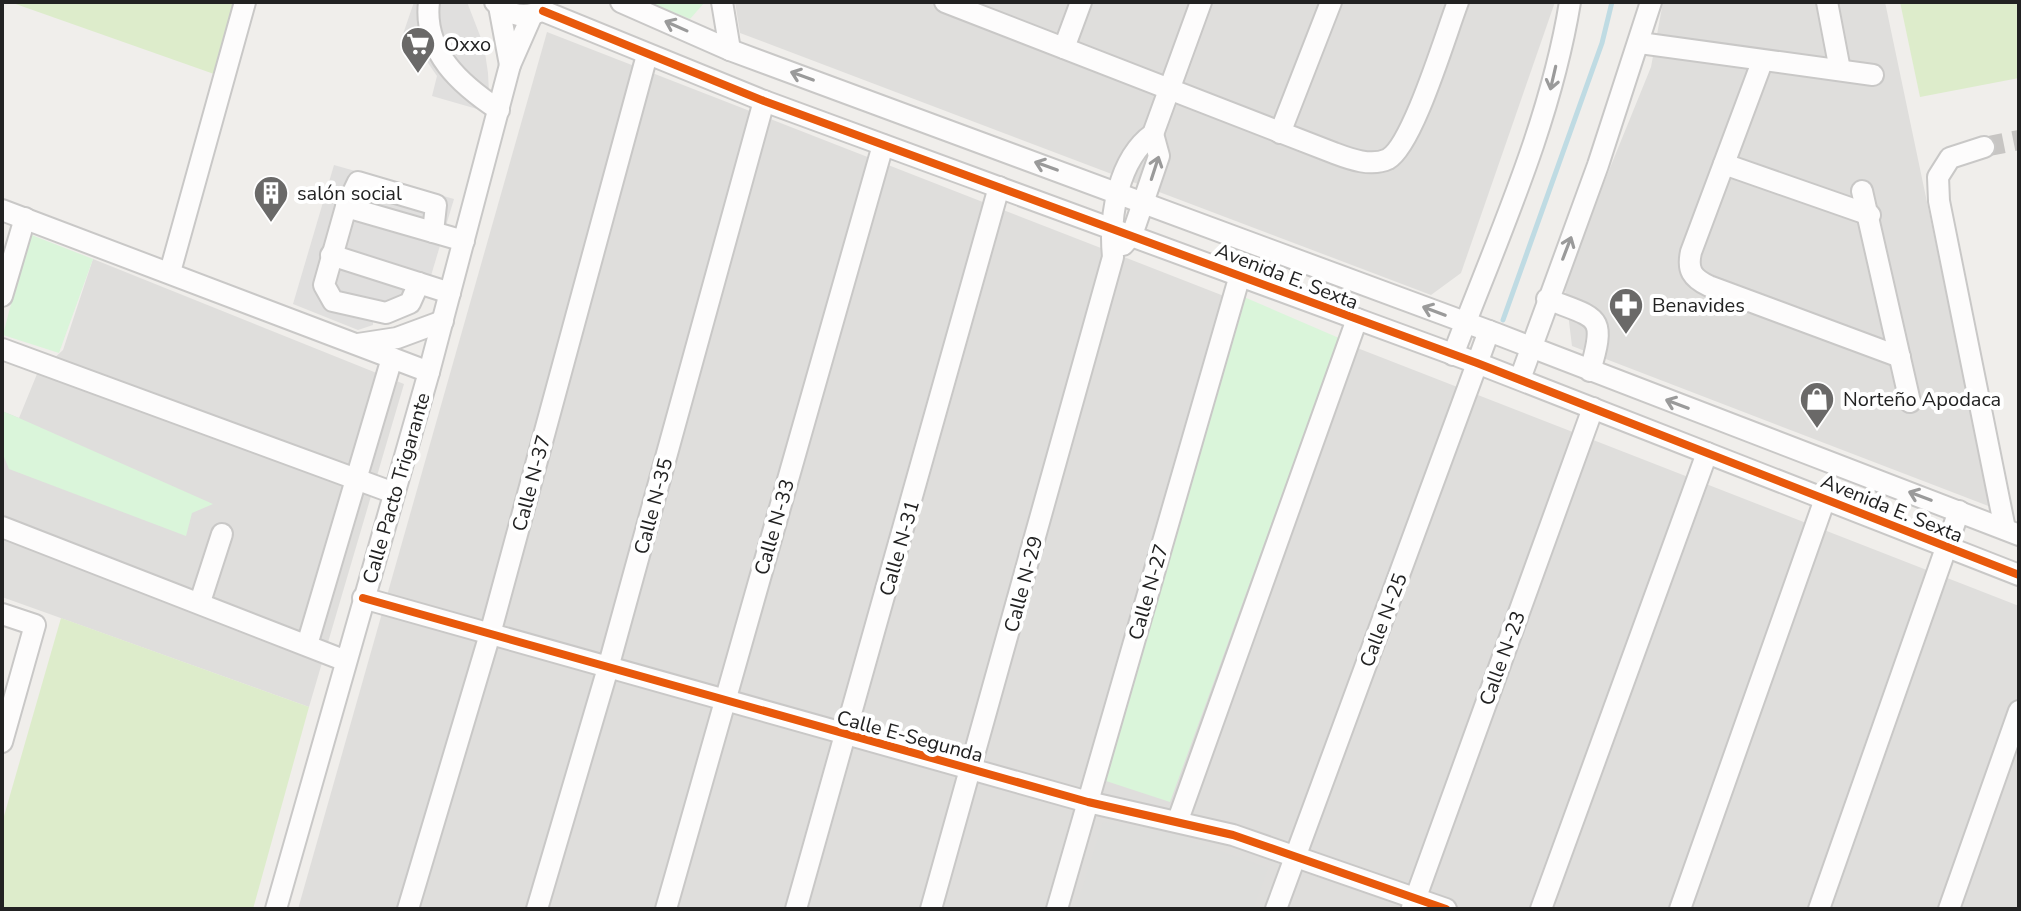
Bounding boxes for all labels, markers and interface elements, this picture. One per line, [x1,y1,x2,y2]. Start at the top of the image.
one-way arrow [664,18,688,33]
supermarket icon: Oxxo [399,25,437,75]
place label: Oxxo [444,31,491,58]
one-way arrow [1545,65,1560,90]
one-way arrow [790,68,815,82]
one-way arrow [1149,156,1163,181]
one-way arrow [1034,158,1059,172]
building icon: salón social [252,174,290,224]
place label: salón social [297,180,402,207]
one-way arrow [1561,236,1575,260]
street label: Avenida E. Sexta [1212,237,1362,316]
pharmacy icon: Benavides [1607,286,1645,336]
place label: Benavides [1652,292,1745,319]
one-way arrow [1422,303,1447,318]
shop icon: Norteño Apodaca [1798,380,1836,430]
place label: Norteño Apodaca [1843,386,2001,413]
street label: Calle Pacto Trigarante [356,389,437,587]
one-way arrow [1665,396,1690,410]
street label: Calle N-37 [506,432,557,534]
street label: Calle N-35 [628,455,679,557]
street label: Avenida E. Sexta [1817,468,1967,549]
street label: Calle N-33 [748,476,801,578]
one-way arrow [1908,488,1933,502]
street label: Calle N-31 [873,497,926,599]
street label: Calle N-29 [998,533,1049,635]
street label: Calle N-27 [1122,541,1175,643]
street label: Calle N-25 [1353,569,1414,671]
street label: Calle N-23 [1473,607,1532,709]
street label: Calle E-Segunda [834,704,986,769]

